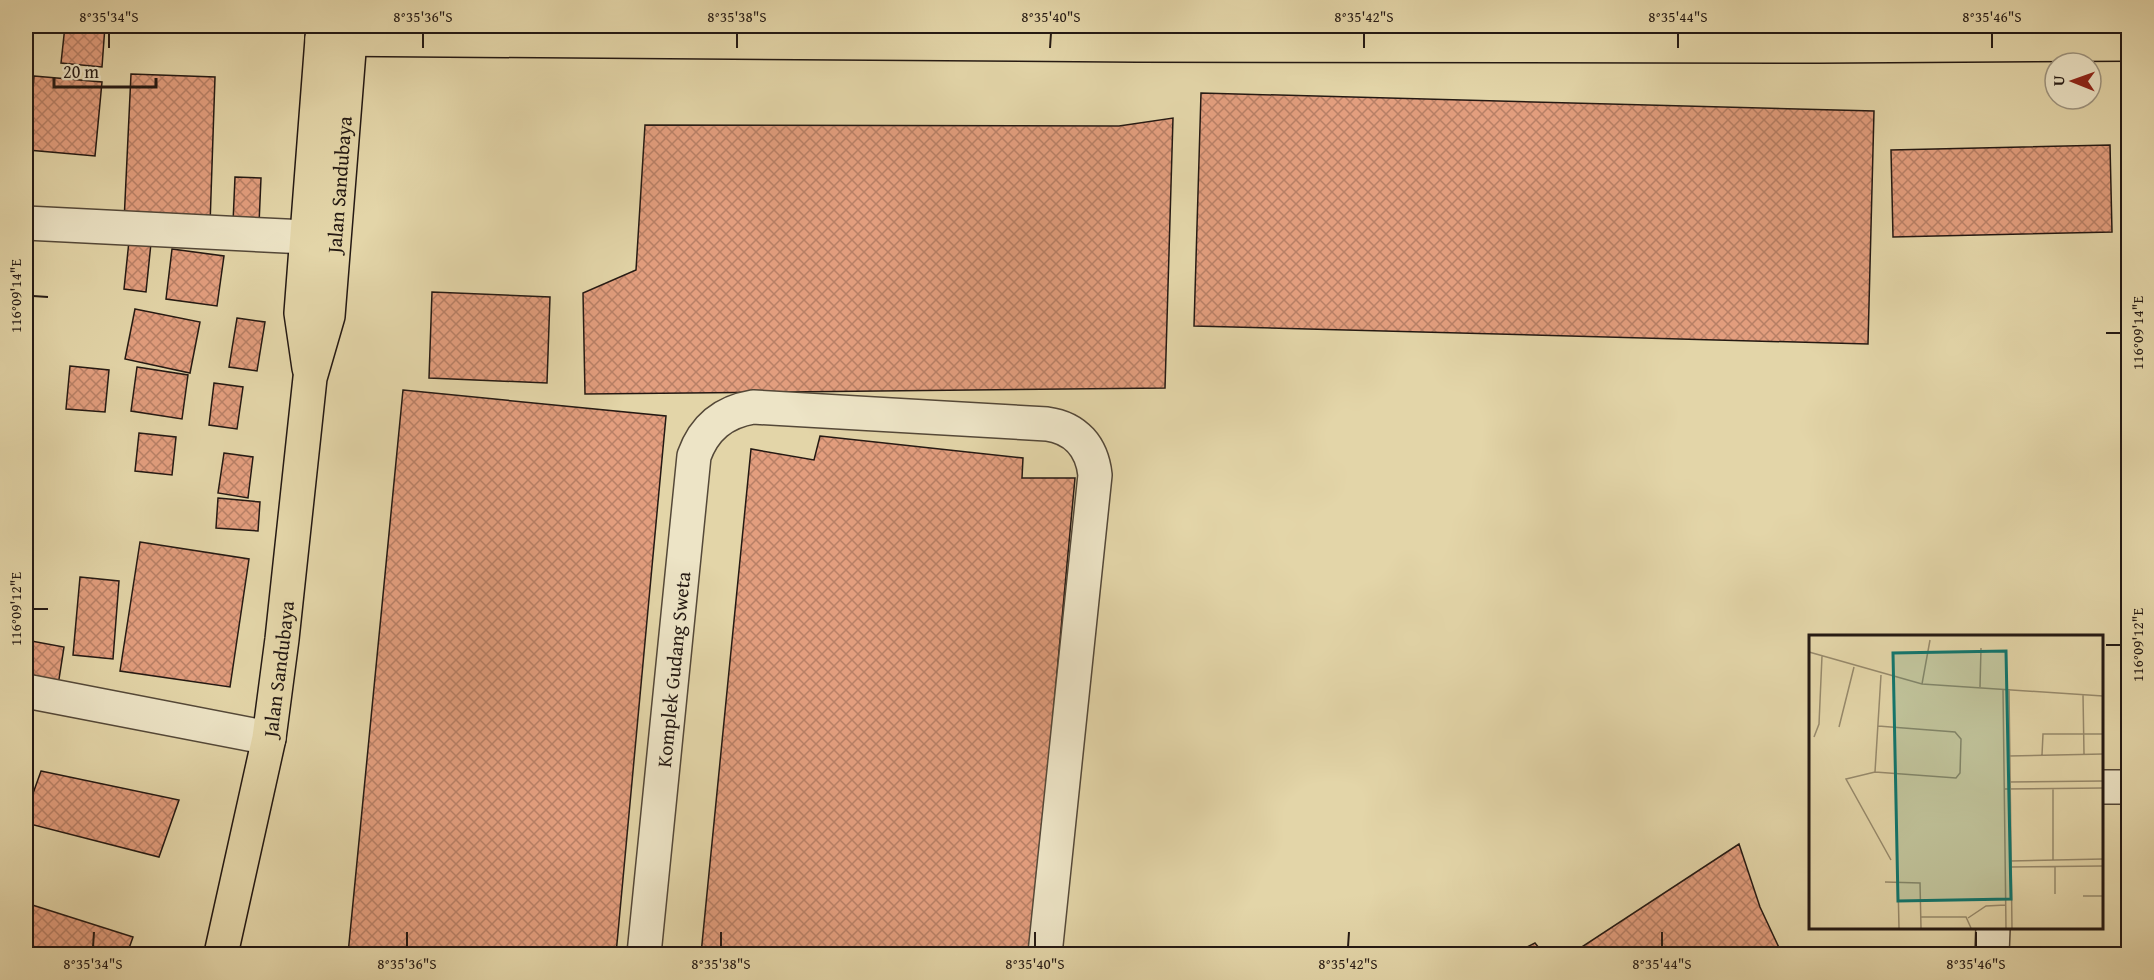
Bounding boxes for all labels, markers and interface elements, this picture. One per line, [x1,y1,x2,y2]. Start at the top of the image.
text: 8°35'34"S [79,6,139,27]
text: 8°35'36"S [393,6,453,27]
text: 8°35'38"S [707,6,767,27]
text: 8°35'40"S [1021,6,1081,27]
text: 8°35'42"S [1334,6,1394,27]
text: 8°35'44"S [1648,6,1708,27]
text: 8°35'46"S [1962,6,2022,27]
scale bar [54,51,156,89]
north arrow [2043,51,2103,111]
text: 20 m [63,58,99,85]
text: U [2046,75,2070,86]
street label: Jalan Sandubaya [318,114,358,257]
text: 116°09'14"E [5,259,26,333]
text: 116°09'14"E [2127,296,2148,370]
street label: Komplek Gudang Sweta [648,570,697,769]
text: 116°09'12"E [5,572,26,646]
street label: Jalan Sandubaya [254,599,301,742]
text: 116°09'12"E [2127,608,2148,682]
inset map [1809,635,2103,929]
text: 8°35'34"S [63,953,123,974]
text: 8°35'36"S [377,953,437,974]
text: 8°35'38"S [691,953,751,974]
text: 8°35'40"S [1005,953,1065,974]
text: 8°35'42"S [1318,953,1378,974]
text: 8°35'44"S [1632,953,1692,974]
text: 8°35'46"S [1946,953,2006,974]

